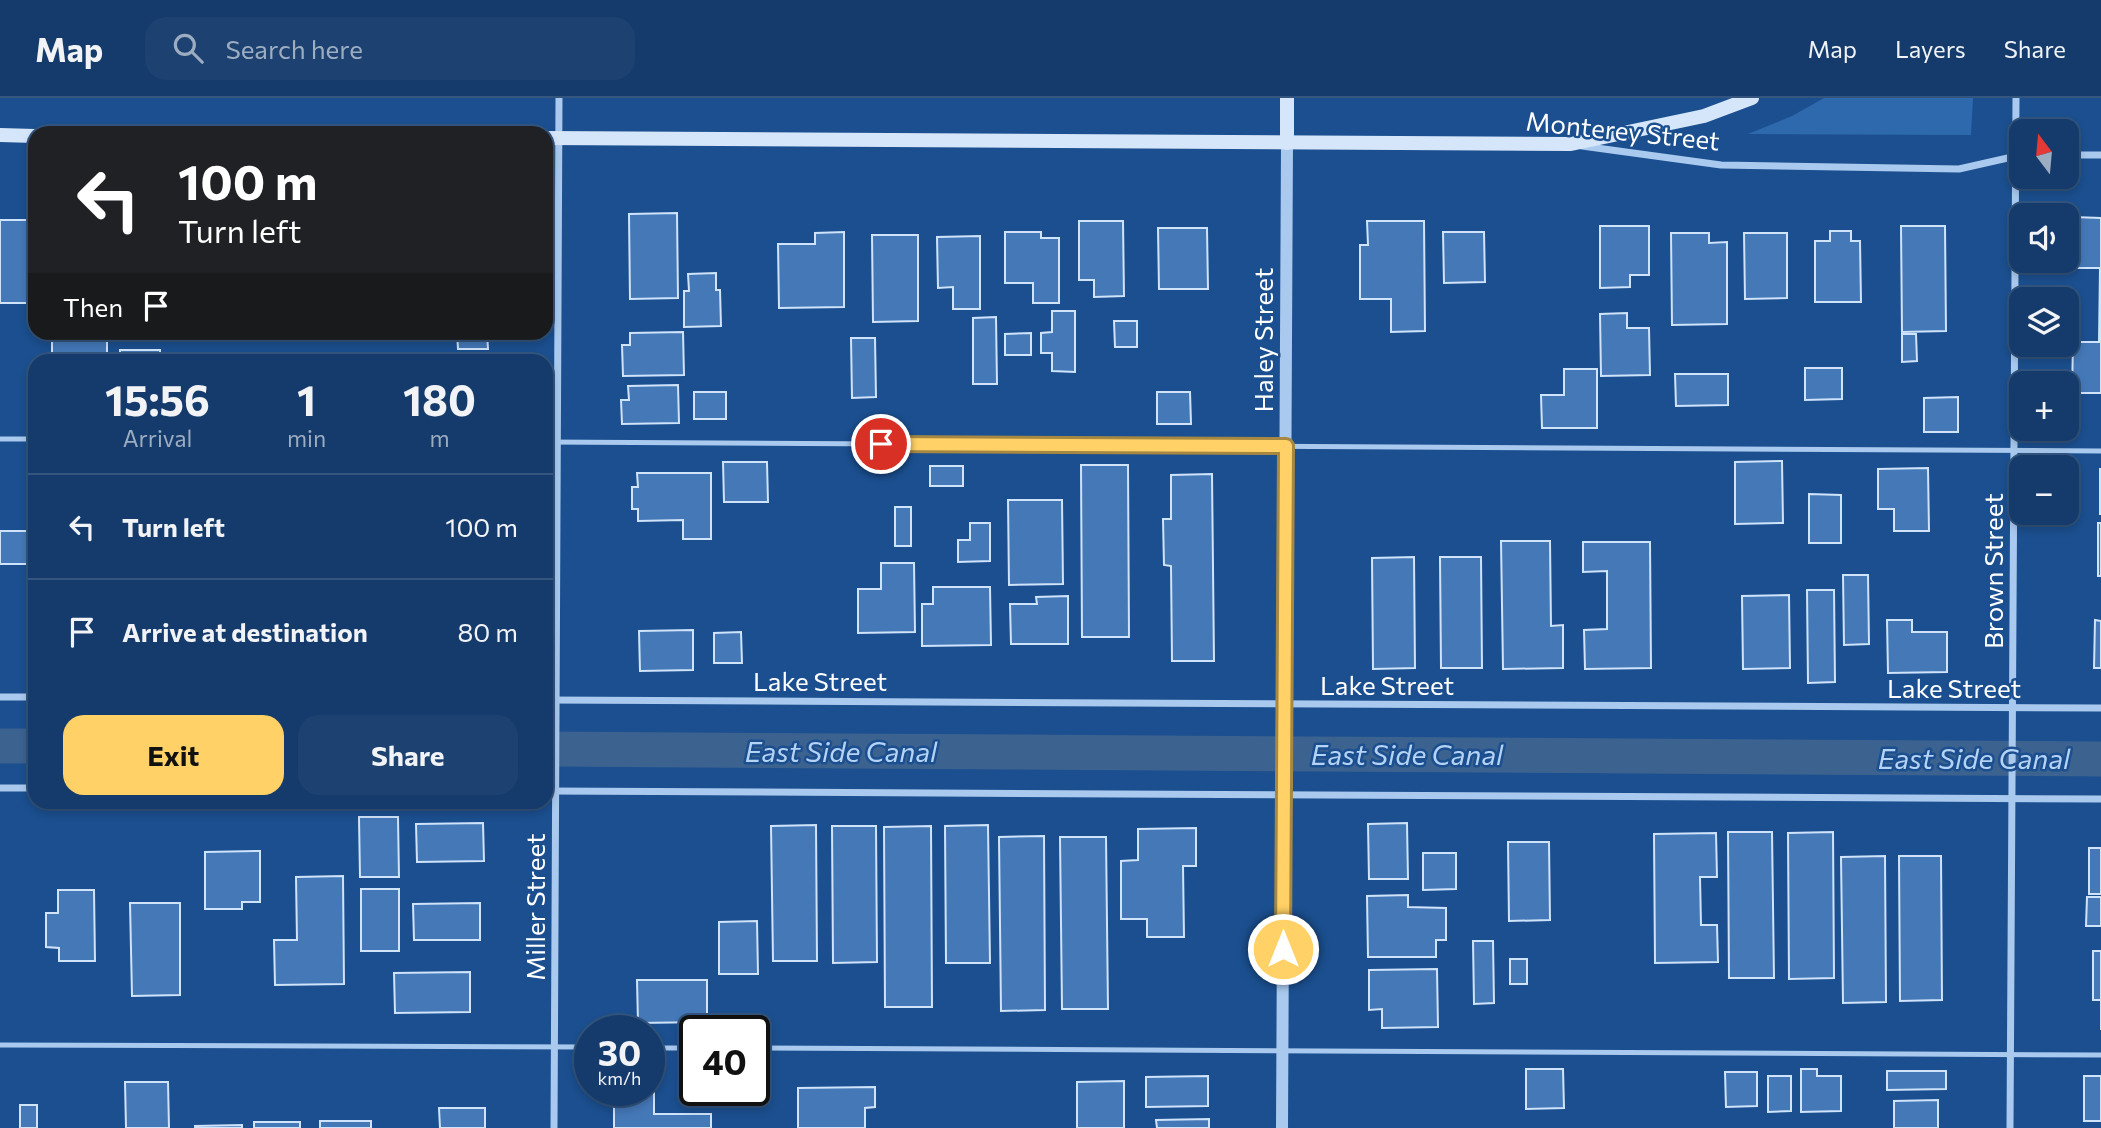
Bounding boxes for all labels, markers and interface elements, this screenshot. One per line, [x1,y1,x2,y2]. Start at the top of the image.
search box [145,17,635,80]
text: Map [35,28,103,69]
icon: search [169,29,207,67]
text: Search here [225,33,363,64]
text: Map [1808,34,1857,63]
text: Layers [1895,34,1966,63]
text: Share [2004,34,2066,63]
street label: Monterey Street [1525,104,1721,156]
north arrow [2009,119,2079,189]
map controls [2009,119,2079,525]
text: 100 m [178,150,317,210]
icon: left [63,154,154,245]
button: sound [2009,203,2079,273]
text: Turn left [178,210,302,250]
street label: Haley Street [1247,268,1278,413]
icon: arrive [137,287,175,325]
button: layers [2009,287,2079,357]
text: Then [63,291,123,322]
button: + [2009,371,2079,441]
text: 15:56 [105,373,210,425]
text: 1 [297,373,316,425]
text: 180 [403,373,476,425]
pin [851,414,911,474]
text: Arrival [123,424,192,452]
text: min [287,424,326,452]
text: m [429,424,450,452]
icon: arrive [862,425,900,463]
button: − [2009,455,2079,525]
street label: Brown Street [1977,493,2008,649]
icon: left [63,508,101,546]
text: Turn left [122,511,225,542]
text: 100 m [445,511,518,542]
icon: arrive [63,613,101,651]
text: Arrive at destination [122,616,368,647]
text: 80 m [458,616,518,647]
street label: Lake Street [753,665,887,696]
street label: Lake Street [1320,669,1454,700]
street label: Lake Street [1887,672,2021,703]
button: Exit [63,715,284,795]
button: Share [298,715,518,795]
water label: East Side Canal [745,734,938,768]
water label: East Side Canal [1311,737,1504,771]
water label: East Side Canal [1878,741,2071,775]
street label: Miller Street [519,833,550,981]
position arrow [1246,912,1320,986]
speed limit sign: 40 [679,1015,770,1106]
text: 30 [598,1030,641,1073]
text: km/h [598,1067,641,1089]

